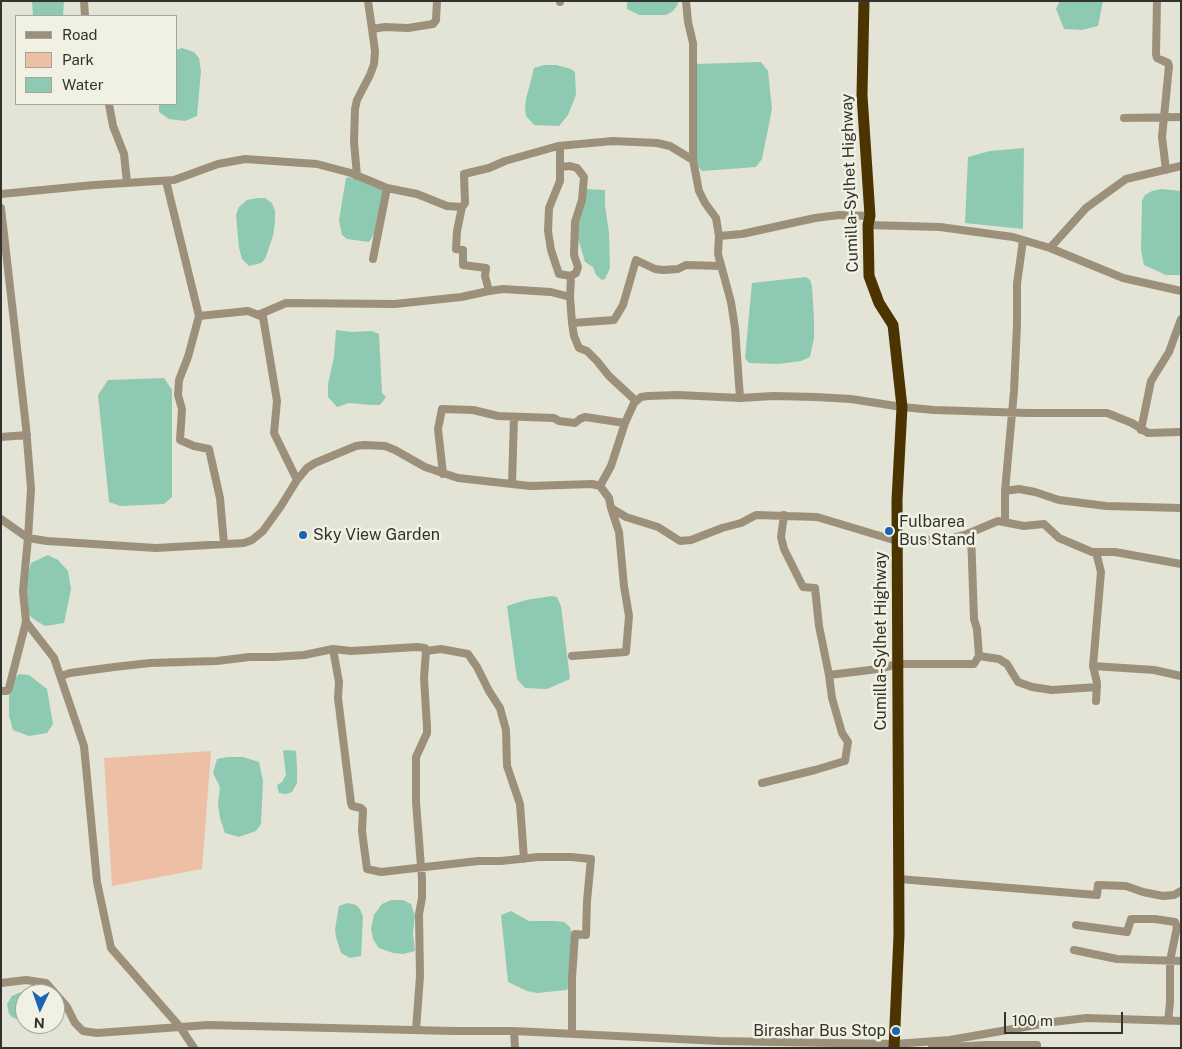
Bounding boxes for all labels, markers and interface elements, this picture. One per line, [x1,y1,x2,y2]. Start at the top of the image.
legend [15,15,178,105]
text: Road [62,26,98,43]
text: Park [62,51,94,68]
text: Water [62,76,104,93]
street label: Cumilla-Sylhet Highway [837,93,863,273]
place label: Fulbarea Bus Stand [899,512,975,550]
place label: Sky View Garden [313,525,440,545]
marker: Fulbarea Bus Stand [883,525,895,537]
marker: Sky View Garden [297,529,309,541]
street label: Cumilla-Sylhet Highway [871,552,891,730]
north arrow [15,984,65,1034]
scale bar [1007,1002,1126,1034]
text: 100 m [1012,1012,1053,1029]
text: N [33,1015,45,1031]
place label: Birashar Bus Stop [753,1021,886,1041]
marker: Birashar Bus Stop [890,1025,902,1037]

